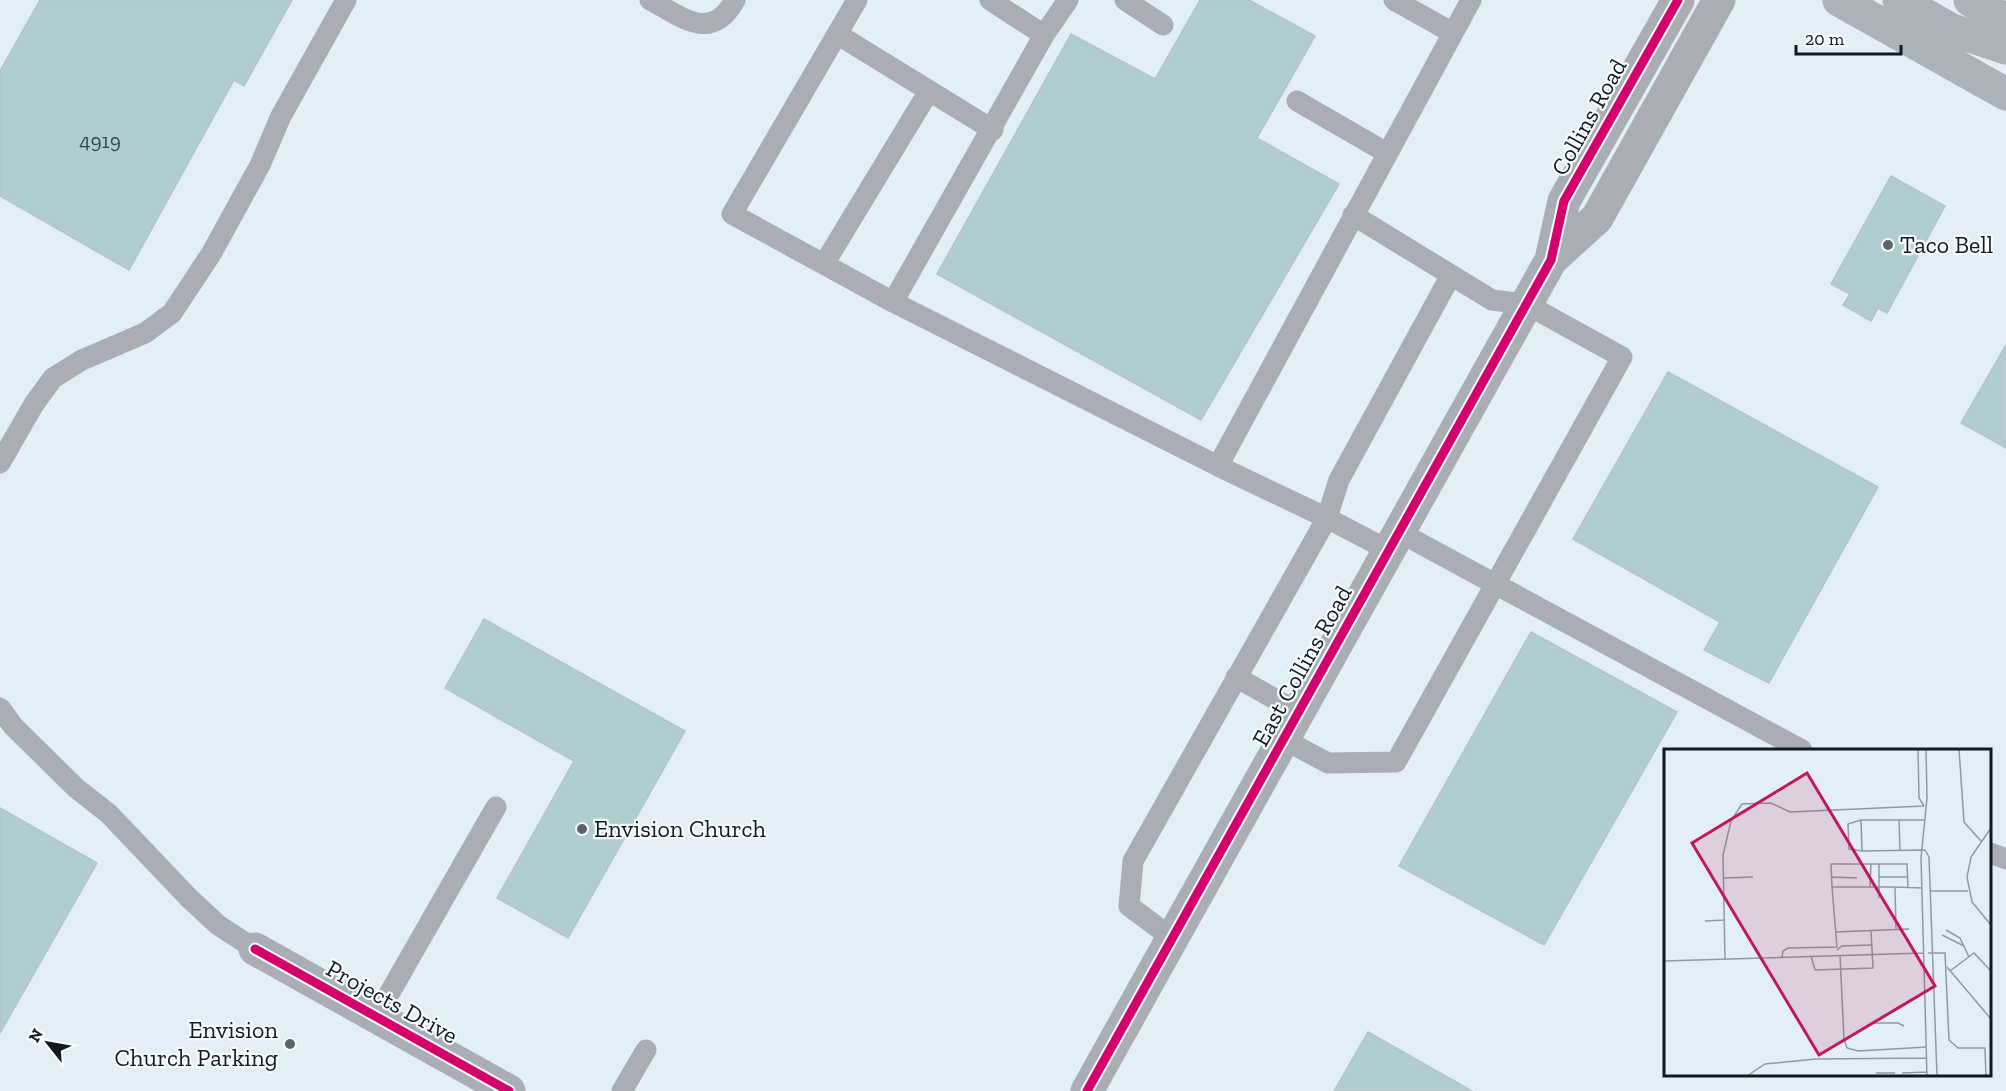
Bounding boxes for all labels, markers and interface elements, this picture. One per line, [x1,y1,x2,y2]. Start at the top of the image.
scale bar [1796,18,1901,56]
text: 20 m [1805,28,1845,50]
street label: Collins Road [1545,53,1632,180]
house number: 4919 [79,128,121,153]
place label: Taco Bell [1900,230,1993,259]
marker: Taco Bell [1881,238,1895,252]
street label: East Collins Road [1245,580,1358,751]
inset map [1664,749,1991,1076]
place label: Envision Church [594,814,767,843]
marker: Envision Church [575,822,589,836]
street label: Projects Drive [321,954,463,1050]
north arrow [18,1013,78,1073]
place label: Envision Church Parking [115,1015,278,1072]
text: N [24,1025,47,1046]
marker: Envision Church Parking [283,1037,297,1051]

